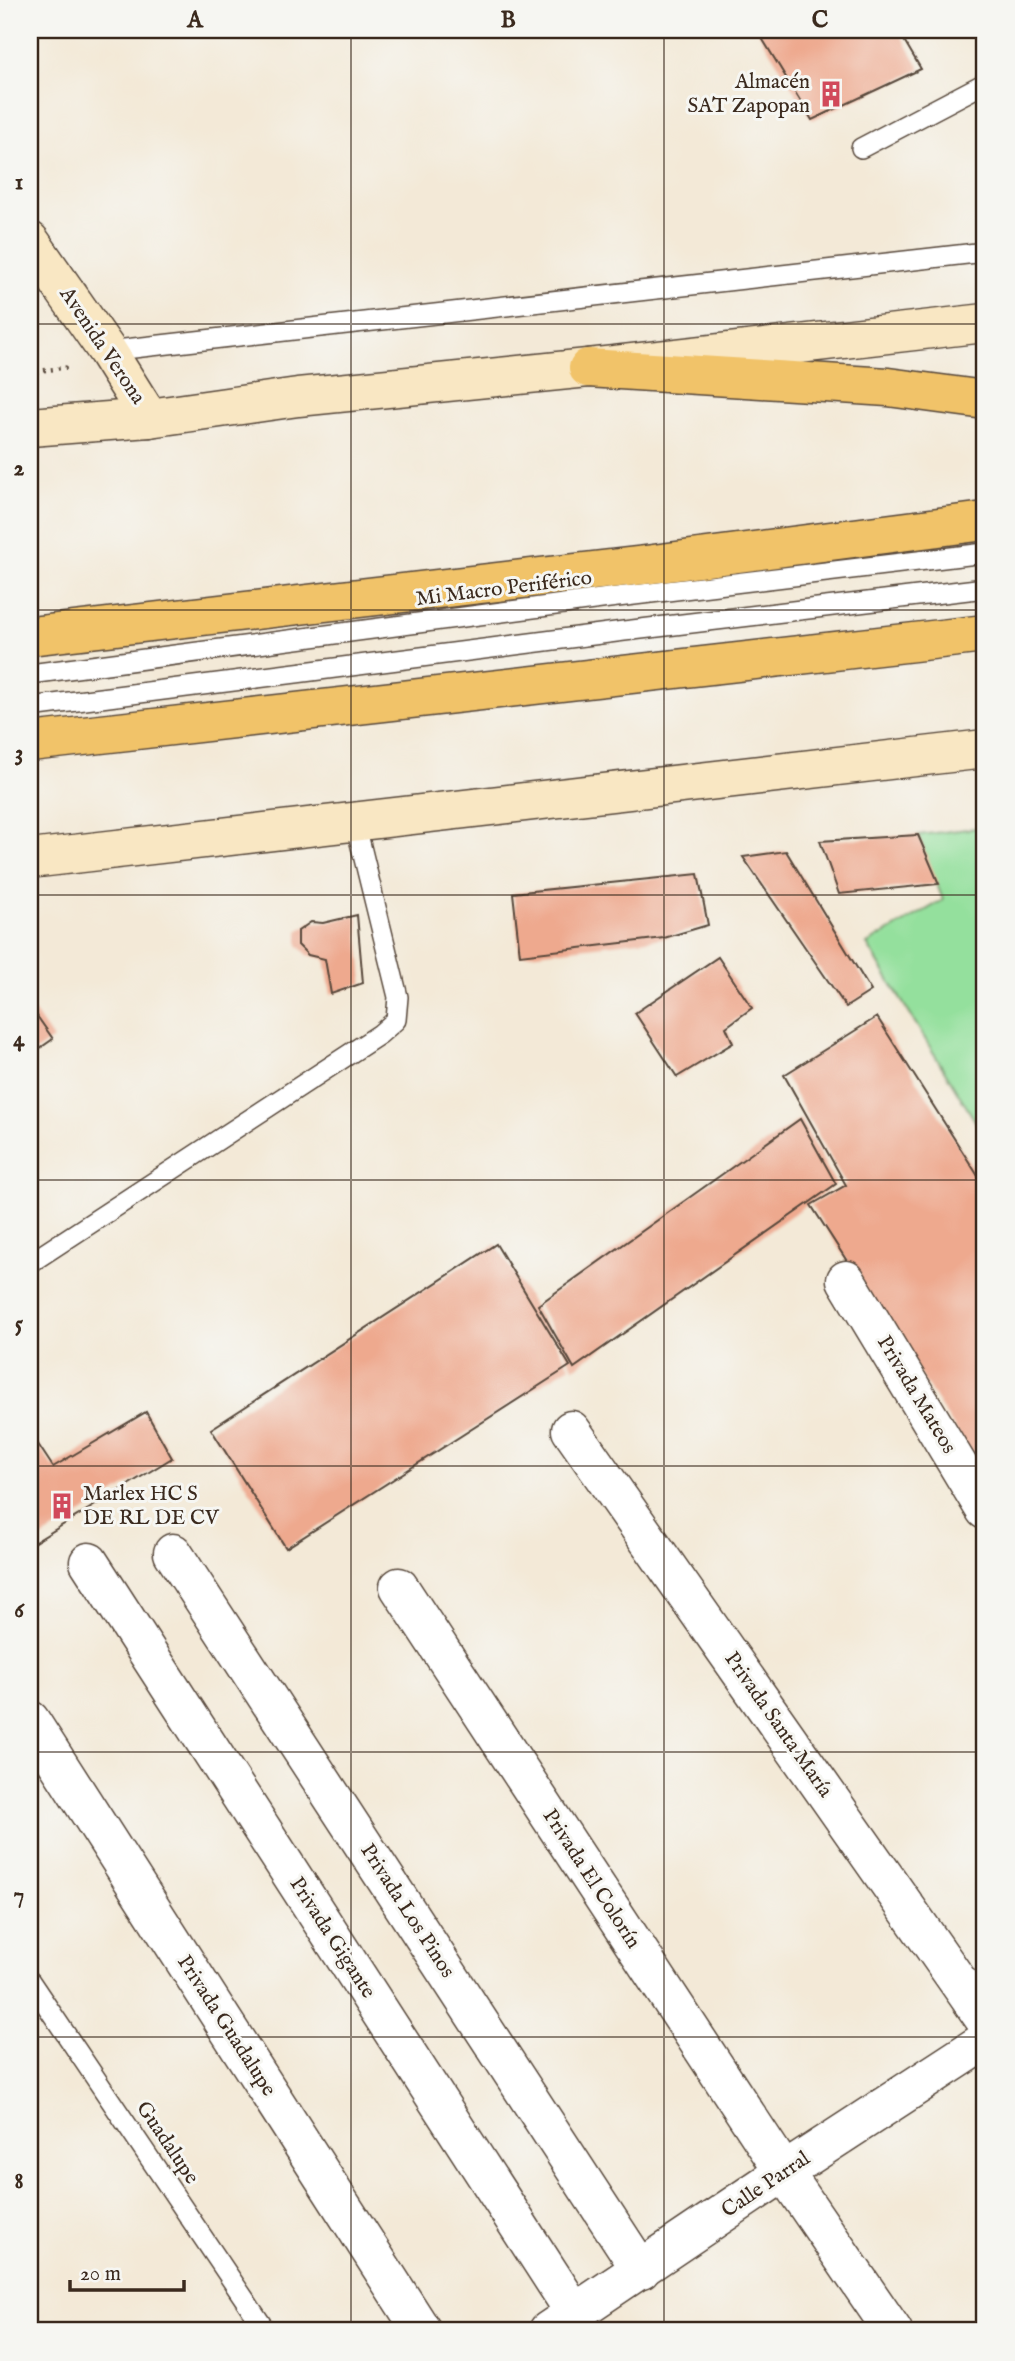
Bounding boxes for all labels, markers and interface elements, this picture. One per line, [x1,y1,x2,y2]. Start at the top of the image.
text: A [186,6,204,35]
text: B [500,6,516,35]
text: C [812,6,829,35]
place label: Almacén SAT Zapopan [688,69,810,120]
building icon: Almacén SAT Zapopan [816,79,846,109]
text: 1 [15,168,23,197]
street label: Avenida Verona [52,281,152,411]
text: 2 [14,454,25,483]
street label: Mi Macro Periférico [415,565,593,613]
text: 3 [15,739,23,768]
text: 4 [13,1025,25,1054]
text: 5 [15,1310,24,1339]
street label: Privada Mateos [870,1331,962,1459]
place label: Marlex HC S DE RL DE CV [83,1481,220,1532]
building icon: Marlex HC S DE RL DE CV [47,1491,77,1521]
text: 6 [14,1596,25,1625]
street label: Privada Santa María [718,1647,839,1804]
street label: Privada El Colorín [536,1804,646,1954]
street label: Privada Los Pinos [354,1839,460,1983]
street label: Privada Gigante [283,1872,381,2004]
text: 7 [14,1881,24,1910]
street label: Privada Guadalupe [170,1950,282,2102]
street label: Guadalupe [129,2096,205,2190]
street label: Calle Parral [717,2145,816,2224]
text: 8 [14,2167,24,2196]
scale bar [70,2249,184,2293]
text: 20 m [80,2261,121,2288]

